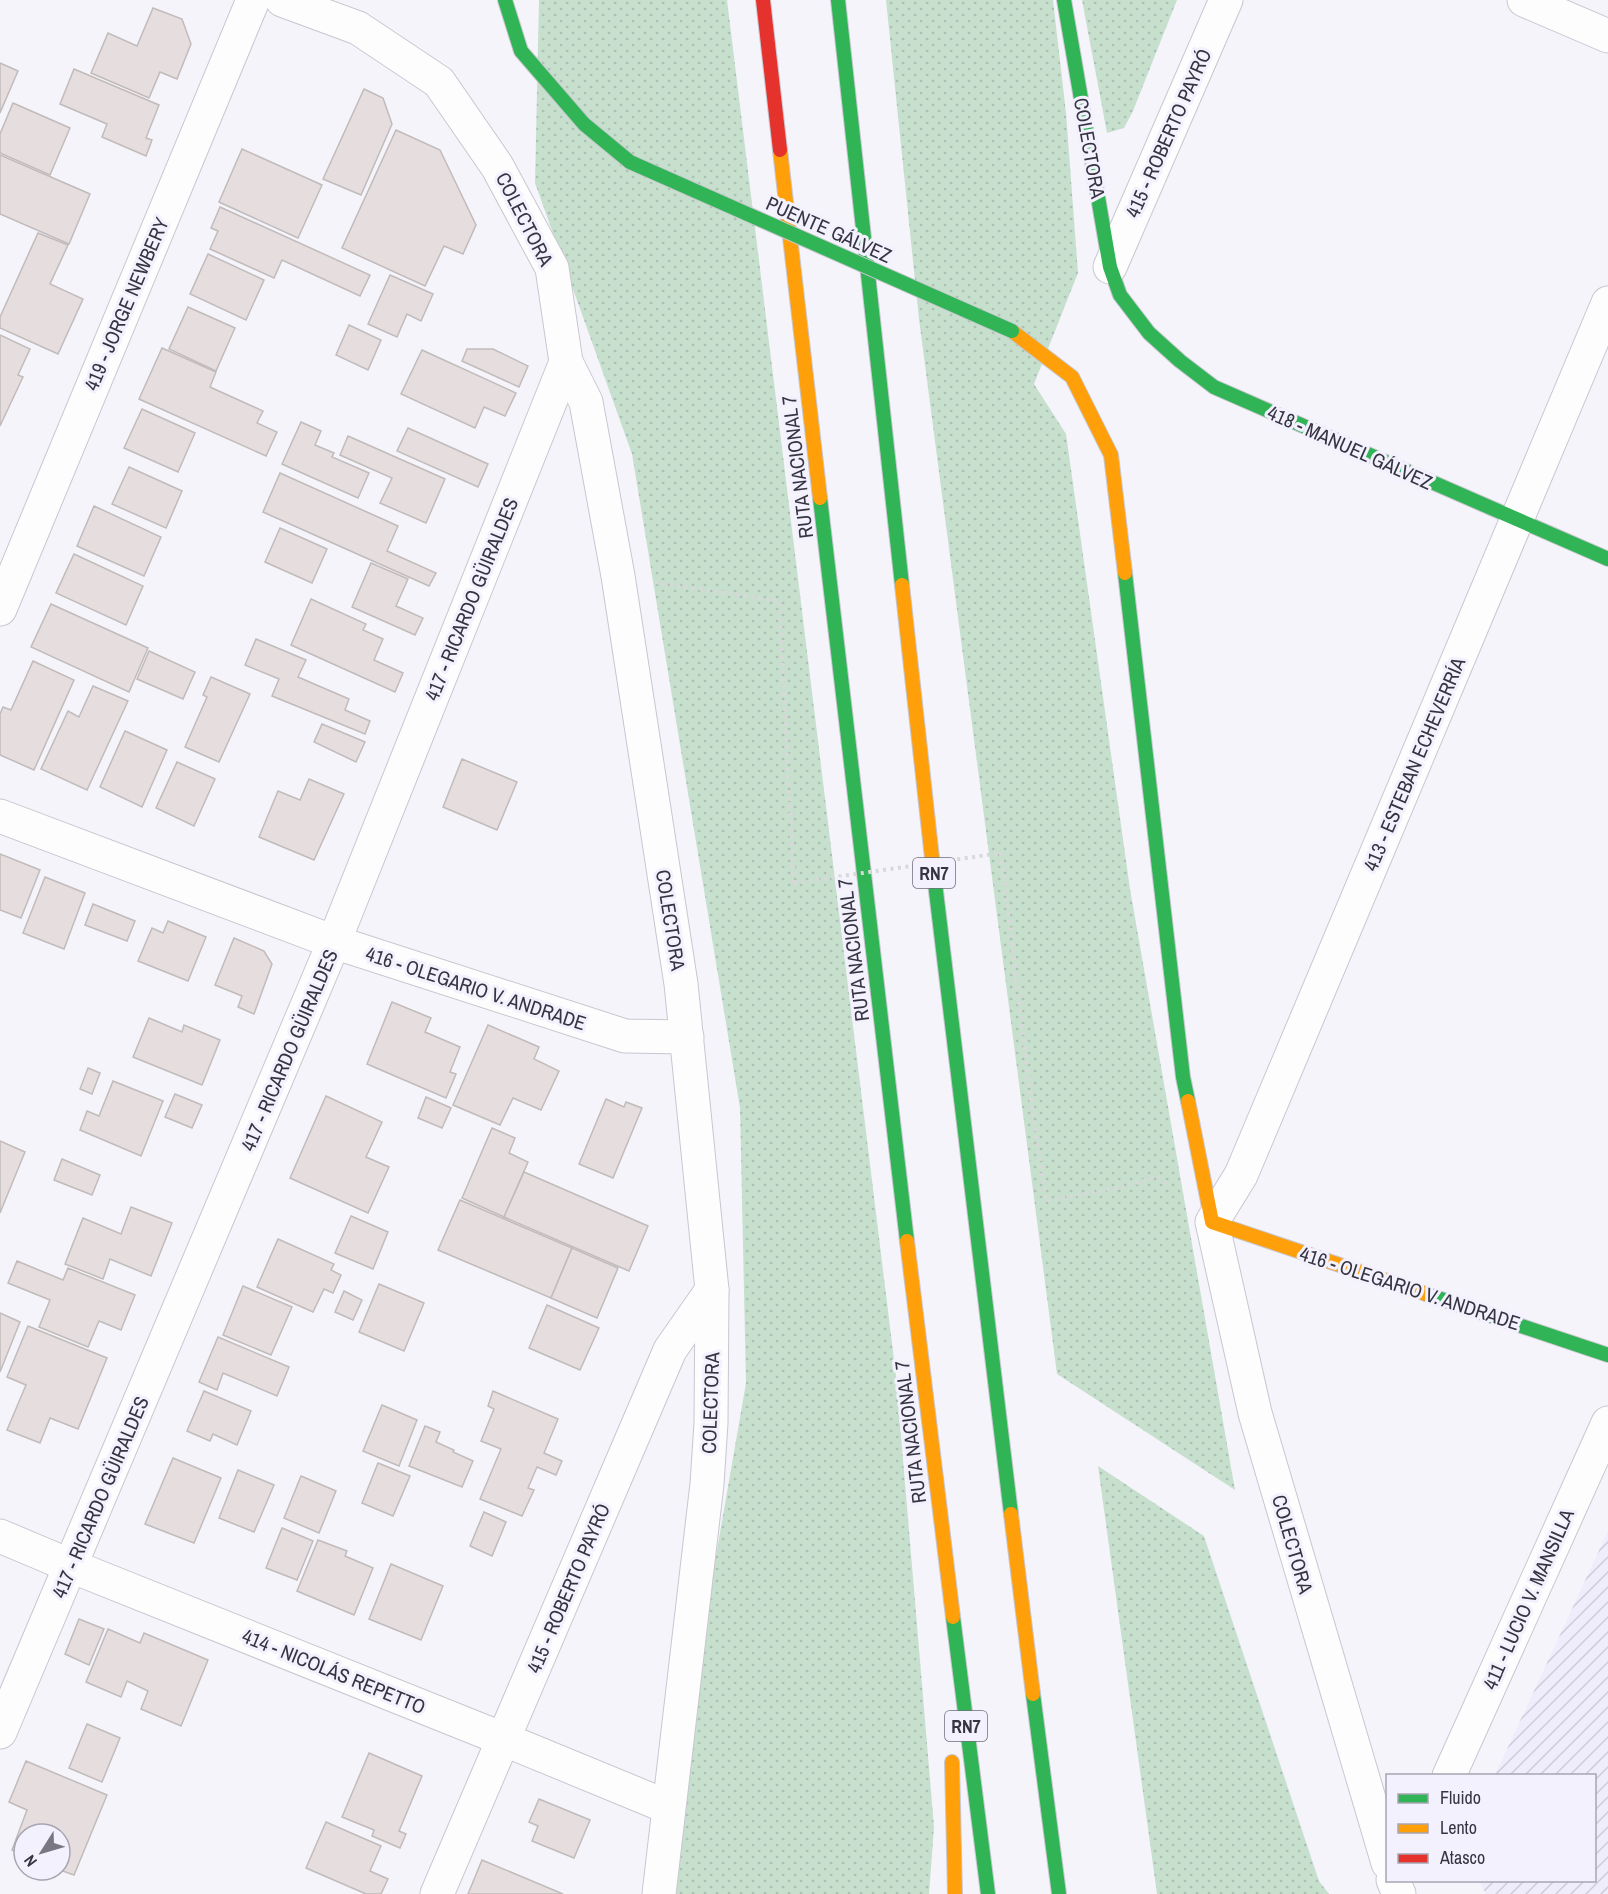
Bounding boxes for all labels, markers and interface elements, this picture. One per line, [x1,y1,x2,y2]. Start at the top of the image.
street label: 415 - ROBERTO PAYRÓ [1119,44,1217,222]
street label: COLECTORA [1068,96,1112,201]
street label: COLECTORA [490,168,560,271]
street label: PUENTE GÁLVEZ [762,189,896,269]
street label: 419 - JORGE NEWBERY [77,213,175,395]
street label: RUTA NACIONAL 7 [775,394,819,540]
street label: 418 - MANUEL GÁLVEZ [1263,399,1437,495]
street label: 417 - RICARDO GÜIRALDES [418,493,524,705]
street label: 413 - ESTEBAN ECHEVERRÍA [1357,653,1471,875]
road number: RN7 [913,858,955,888]
street label: COLECTORA [650,868,692,972]
street label: RUTA NACIONAL 7 [831,877,875,1023]
street label: 416 - OLEGARIO V. ANDRADE [362,940,590,1036]
street label: 417 - RICARDO GÜIRALDES [234,945,344,1155]
street label: 416 - OLEGARIO V. ANDRADE [1296,1240,1524,1336]
street label: COLECTORA [695,1352,725,1454]
street label: RUTA NACIONAL 7 [888,1359,932,1505]
street label: 417 - RICARDO GÜIRALDES [45,1392,155,1602]
street label: COLECTORA [1266,1491,1320,1597]
street label: 415 - ROBERTO PAYRÓ [520,1499,616,1677]
street label: 411 - LUCIO V. MANSILLA [1476,1504,1580,1694]
street label: 414 - NICOLÁS REPETTO [238,1622,430,1720]
road number: RN7 [945,1711,987,1741]
legend [1386,1774,1596,1882]
text: Fluido [1440,1785,1481,1810]
text: Lento [1440,1815,1477,1840]
north arrow [12,1822,72,1882]
text: Atasco [1439,1845,1485,1870]
text: N [18,1851,42,1871]

